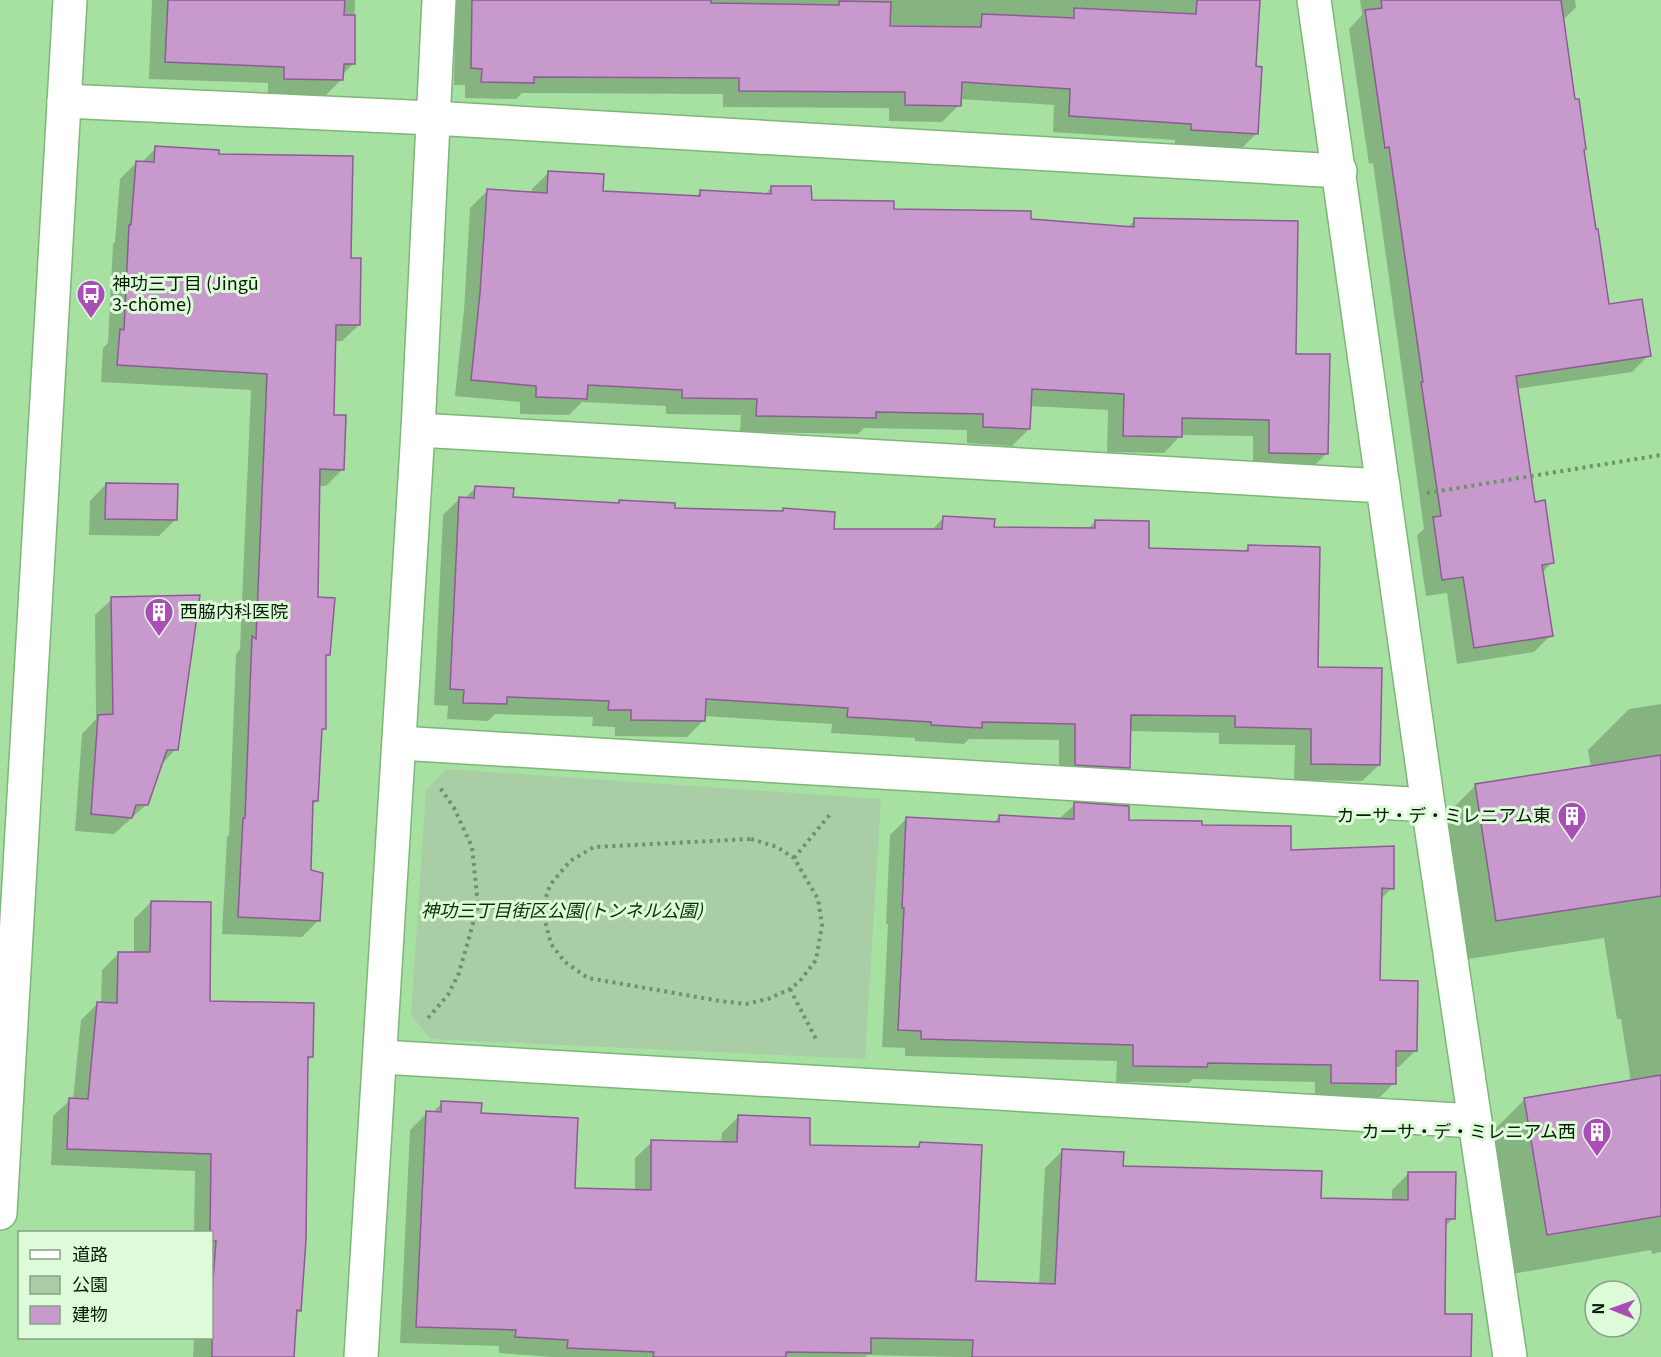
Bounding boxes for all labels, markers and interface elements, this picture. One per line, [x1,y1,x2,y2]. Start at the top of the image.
place label: 神功三丁目 (Jingū 3-chōme) [112,269,259,316]
bus stop icon: 神功三丁目 (Jingū 3-chōme) [75,278,107,320]
building icon: 西脇内科医院 [143,596,175,638]
place label: 西脇内科医院 [180,597,288,623]
building icon: カーサ・デ・ミレニアム東 [1556,800,1588,842]
place label: カーサ・デ・ミレニアム東 [1337,801,1551,827]
park label: 神功三丁目街区公園(トンネル公園) [421,896,704,922]
building icon: カーサ・デ・ミレニアム西 [1581,1116,1613,1158]
place label: カーサ・デ・ミレニアム西 [1362,1117,1576,1143]
legend [18,1231,213,1339]
text: 道路 [72,1240,108,1266]
text: 公園 [72,1270,108,1296]
north arrow [1583,1279,1643,1339]
text: 建物 [72,1300,108,1326]
text: N [1585,1303,1609,1315]

